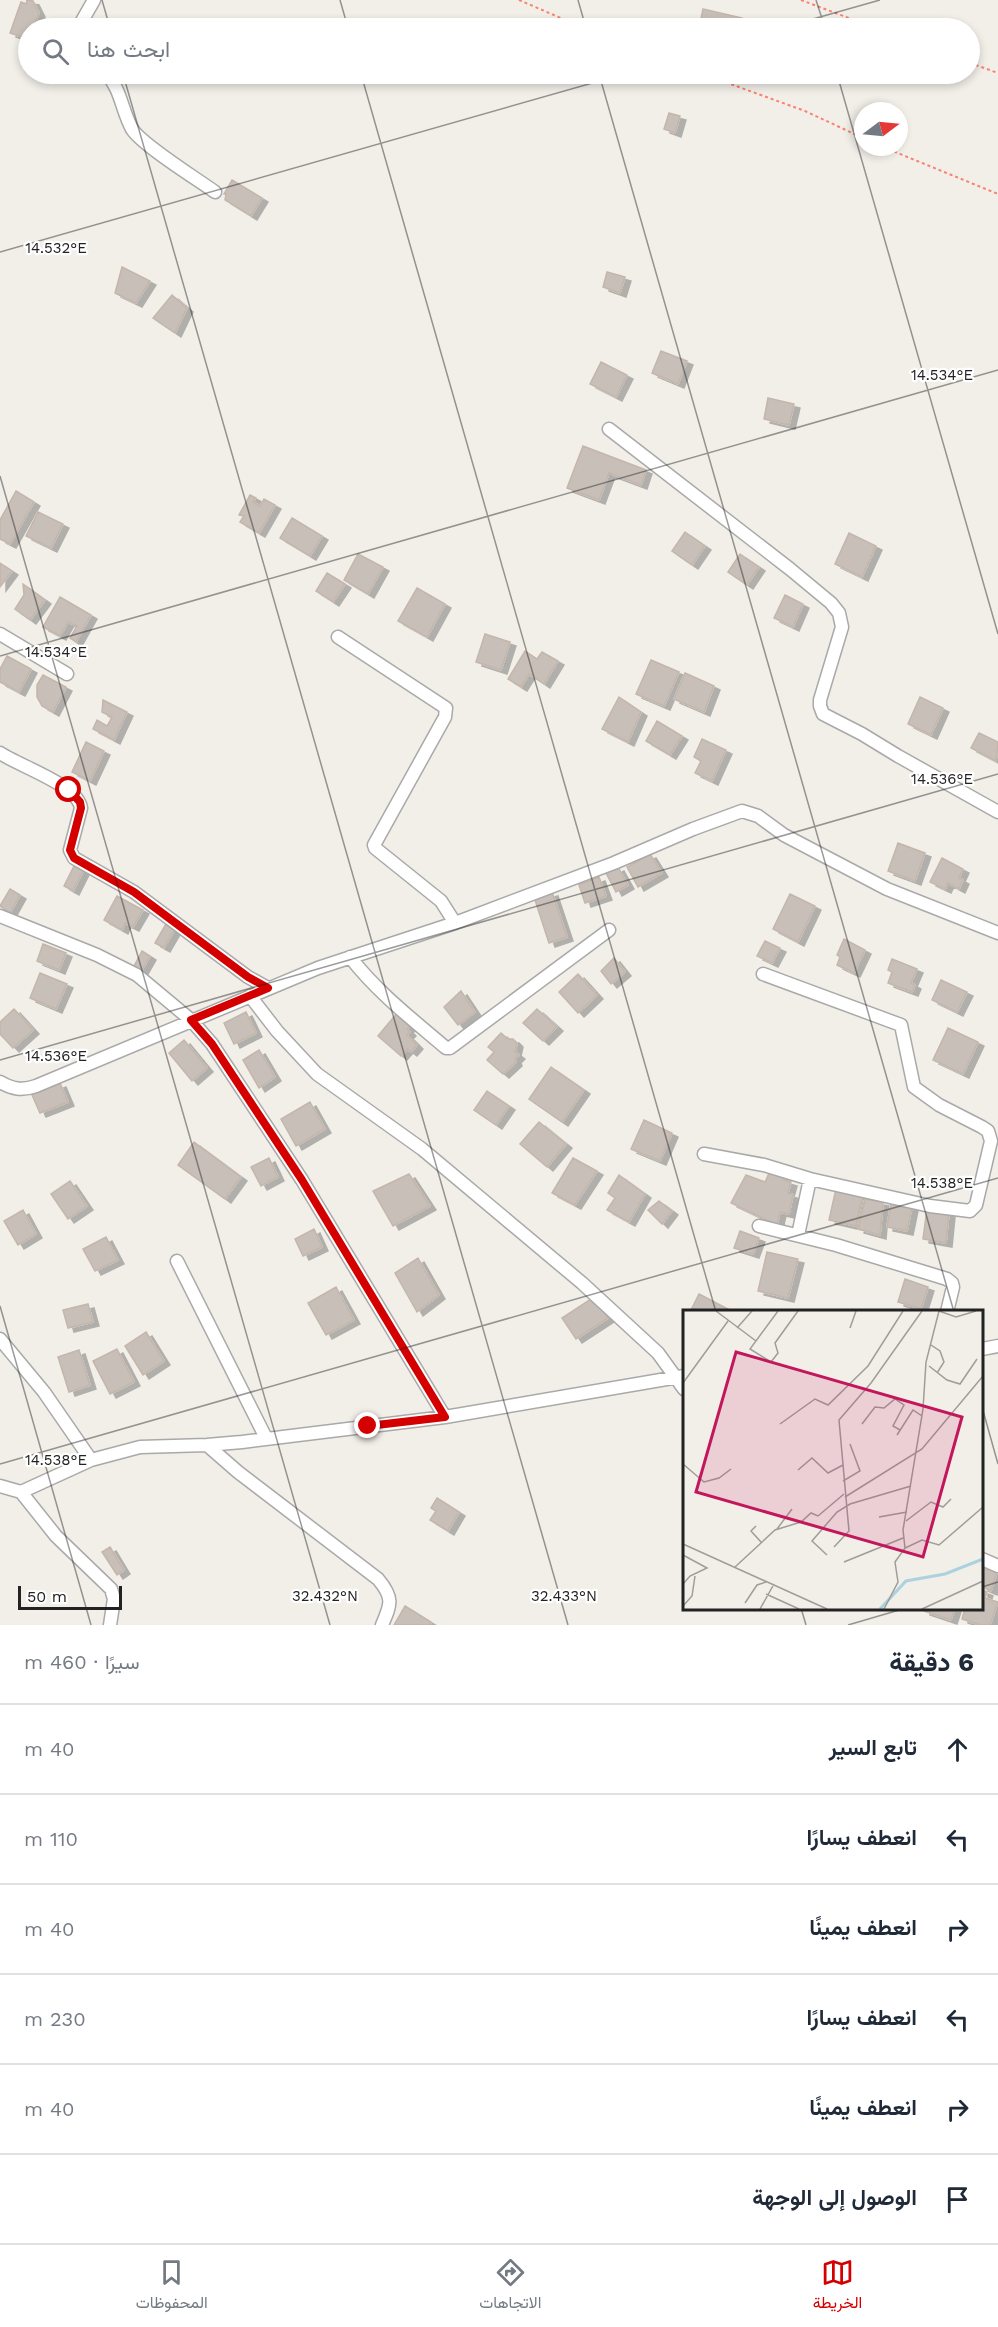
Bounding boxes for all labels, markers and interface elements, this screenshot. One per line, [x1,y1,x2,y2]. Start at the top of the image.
search box [18,18,980,84]
icon: search [39,35,72,68]
text: ابحث هنا [87,37,170,62]
north arrow [854,102,908,156]
text: 14.532°E [25,239,87,257]
text: 14.534°E [911,366,973,384]
text: 14.534°E [25,643,87,661]
text: 14.536°E [911,770,973,788]
route start [55,776,81,802]
text: 14.536°E [25,1047,87,1065]
text: 14.538°E [911,1174,973,1192]
inset map [683,1310,983,1610]
route end [354,1412,380,1438]
text: 14.538°E [25,1451,87,1469]
scale bar [18,1583,122,1610]
text: 50 m [27,1587,67,1606]
text: 32.432°N [292,1587,358,1605]
text: 32.433°N [531,1587,597,1605]
text: 6 دقيقة [889,1647,974,1677]
text: سيرًا · 460 m [24,1650,140,1674]
icon: ahead [941,1733,974,1766]
text: تابع السير [829,1735,917,1760]
text: 40 m [24,1737,75,1761]
icon: left [941,1823,974,1856]
text: انعطف يسارًا [807,1825,917,1850]
text: 110 m [24,1827,78,1851]
icon: right [941,1913,974,1946]
text: انعطف يمينًا [809,1915,917,1940]
text: 40 m [24,1917,75,1941]
icon: left [941,2003,974,2036]
text: انعطف يسارًا [807,2005,917,2030]
text: 230 m [24,2007,86,2031]
icon: right [941,2093,974,2126]
text: انعطف يمينًا [809,2095,917,2120]
text: 40 m [24,2097,75,2121]
icon: arrive [941,2183,974,2216]
text: الوصول إلى الوجهة [752,2185,917,2210]
tab: المحفوظات [136,2256,208,2317]
tab: الاتجاهات [479,2256,541,2317]
tab: الخريطة [813,2256,862,2317]

